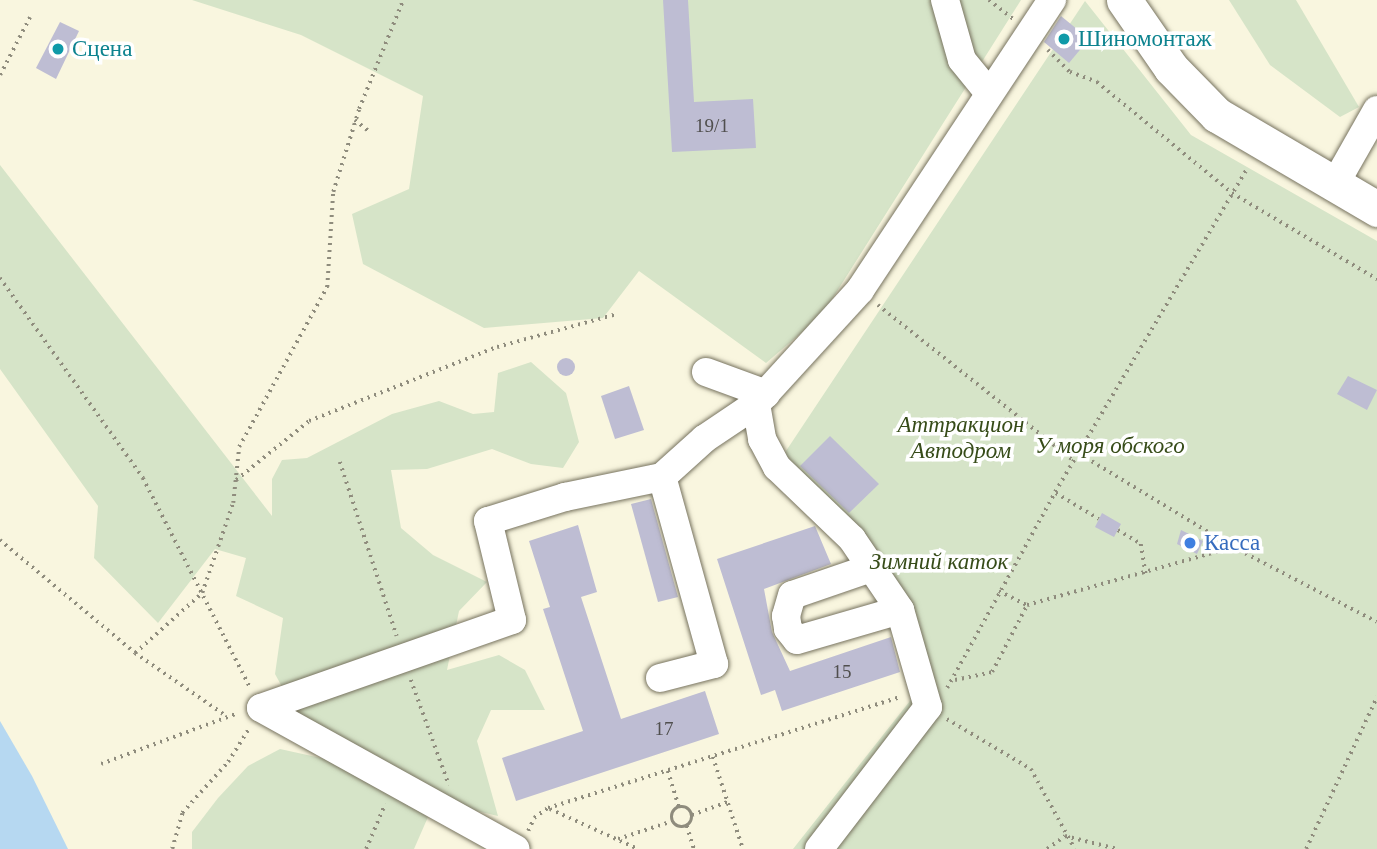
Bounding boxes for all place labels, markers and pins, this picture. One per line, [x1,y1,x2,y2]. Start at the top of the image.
place label: Шиномонтаж [1078,25,1212,53]
marker: Шиномонтаж [1056,31,1072,47]
place label: Сцена [72,35,132,63]
marker: Сцена [50,41,66,57]
place label: Касса [1204,529,1260,557]
marker: Касса [1182,535,1198,551]

